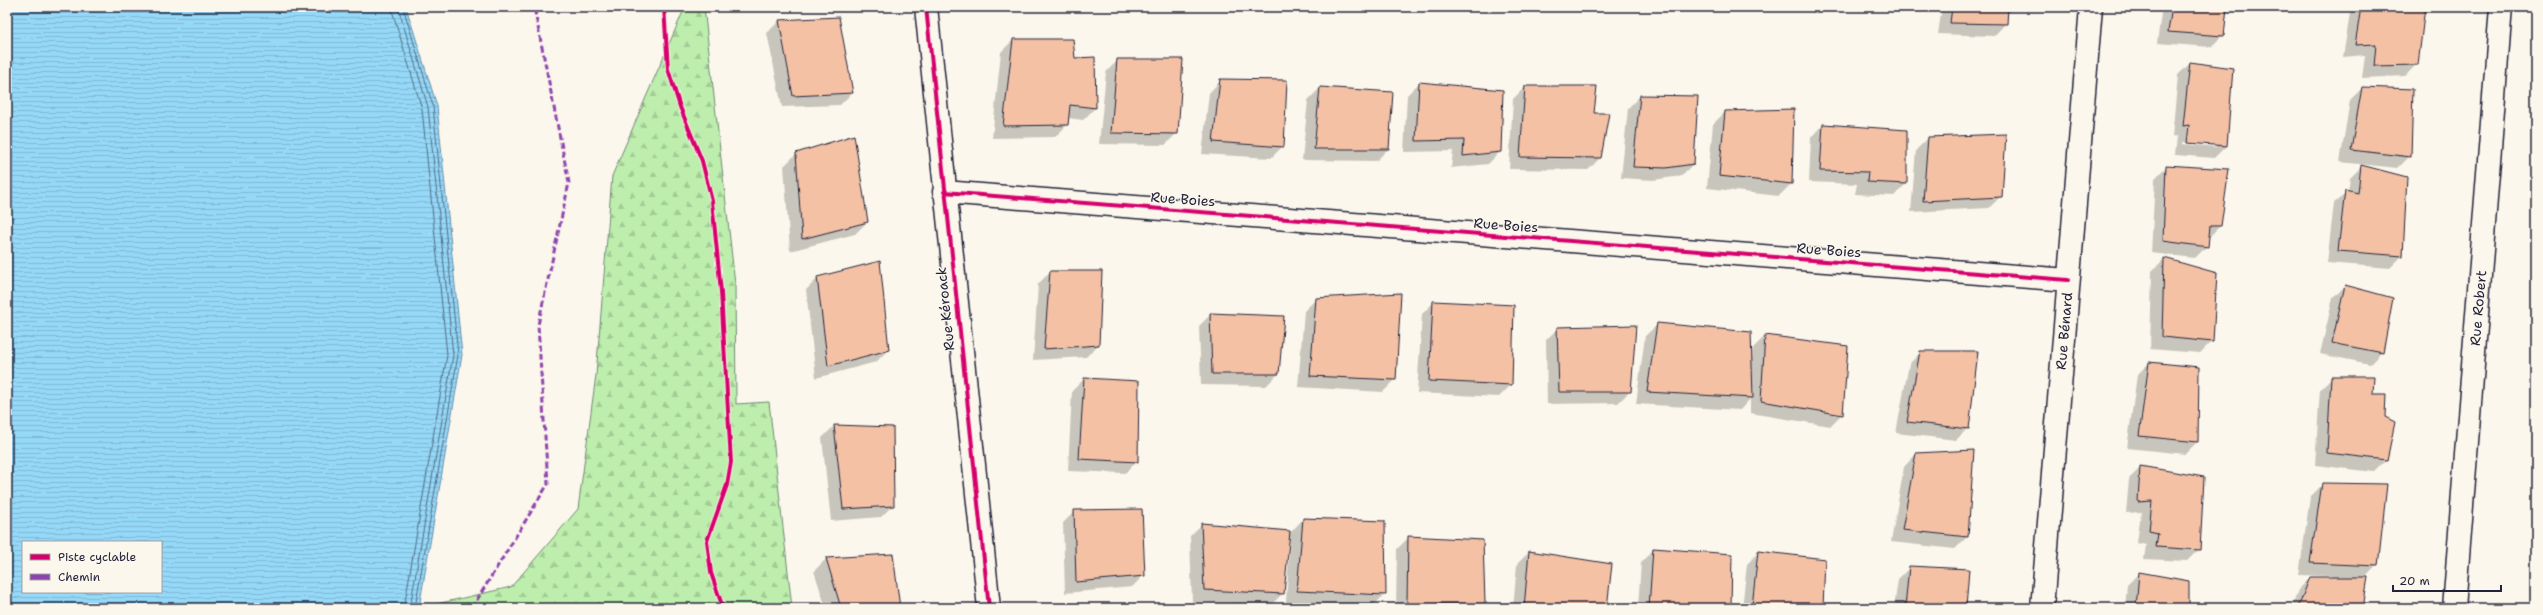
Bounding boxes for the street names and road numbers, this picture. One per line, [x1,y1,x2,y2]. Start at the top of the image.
street label: Rue Boies [1150,188,1216,210]
street label: Rue Boies [1473,214,1539,236]
street label: Rue Boies [1796,239,1862,261]
street label: Rue Kéroack [932,266,958,352]
street label: Rue Robert [2466,269,2490,347]
street label: Rue Bénard [2052,291,2076,371]

